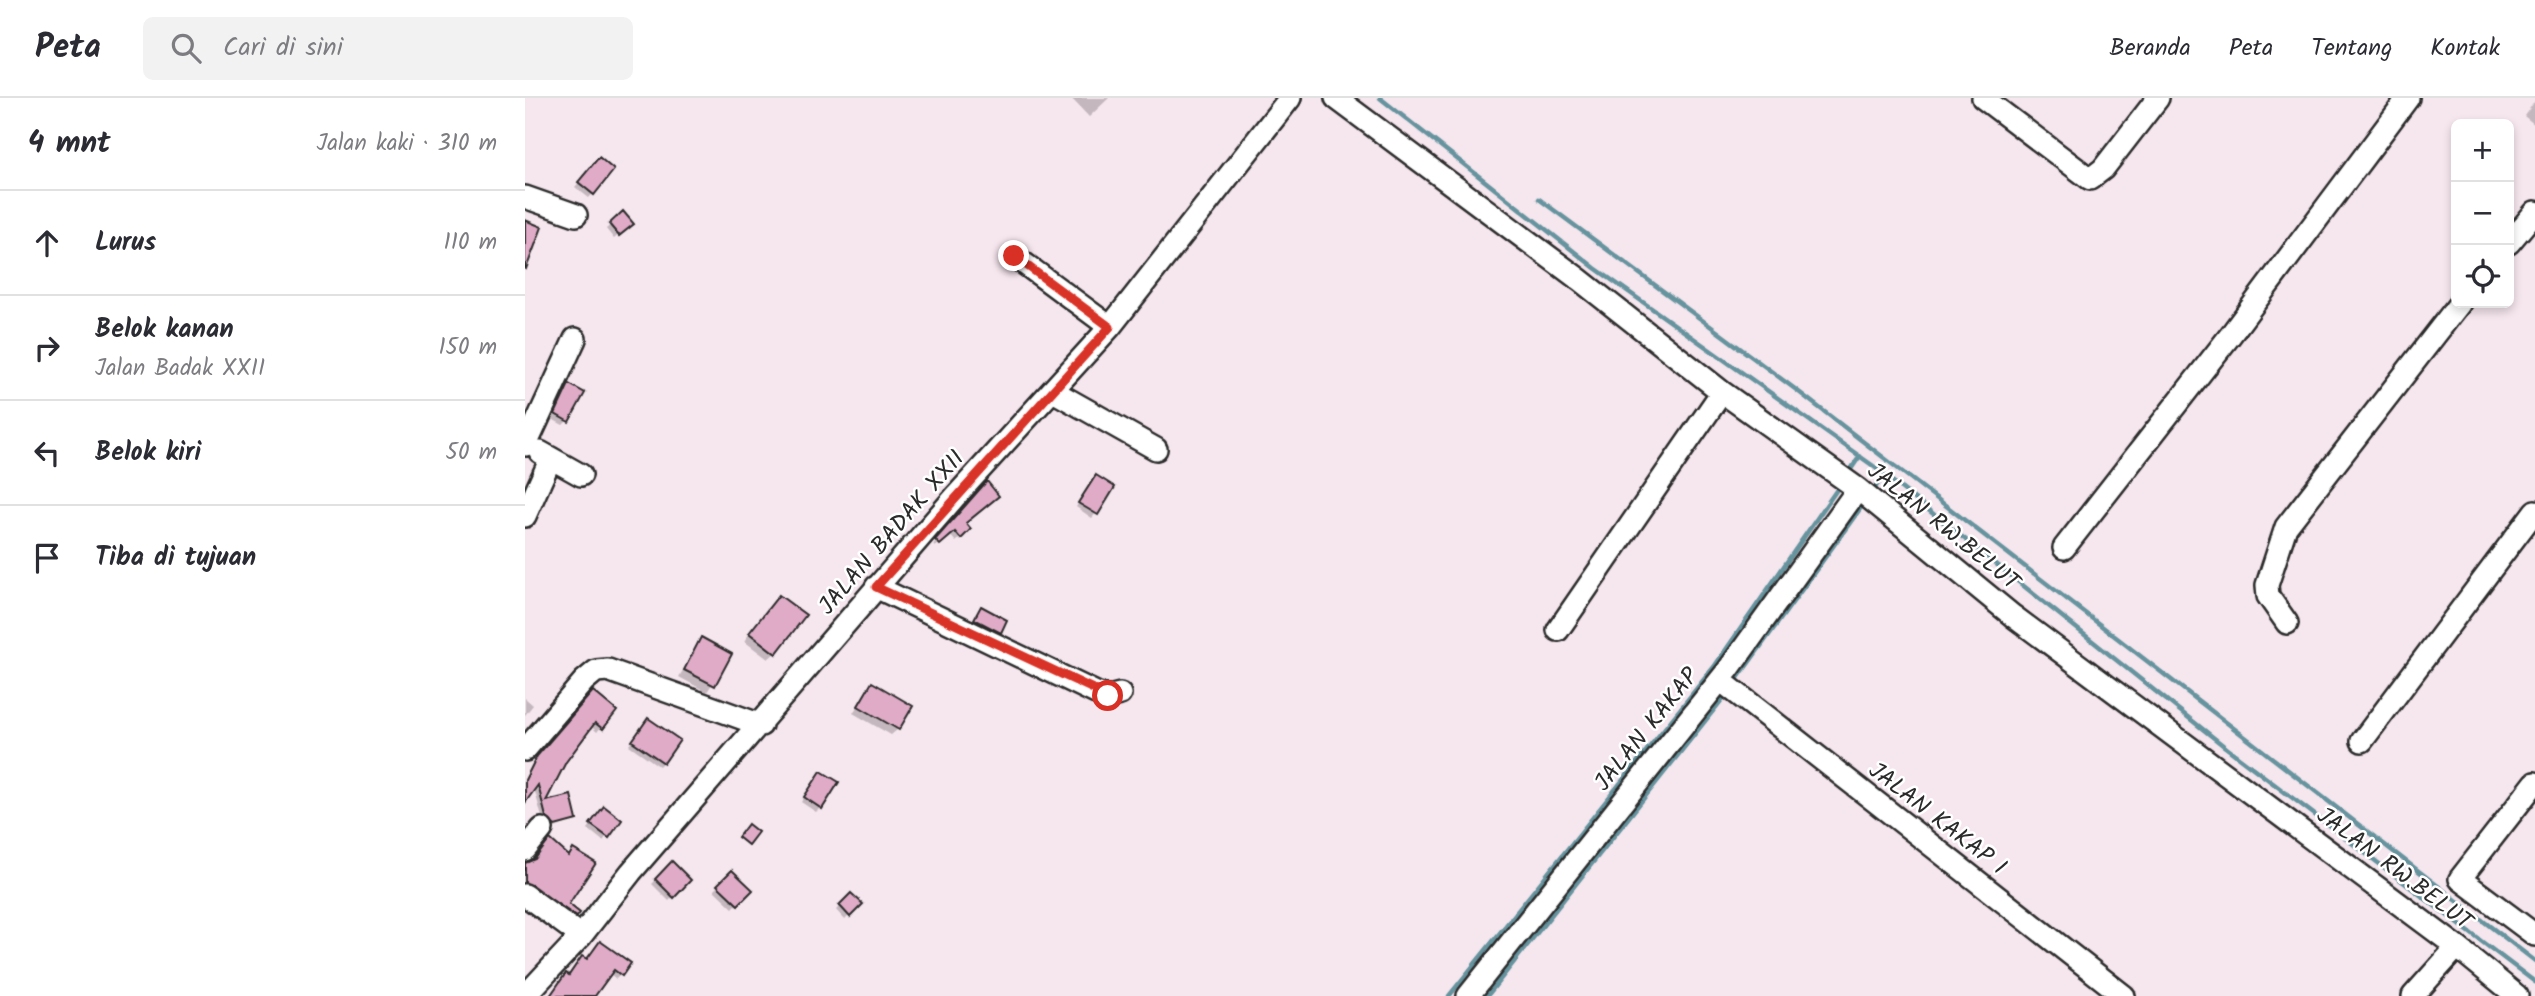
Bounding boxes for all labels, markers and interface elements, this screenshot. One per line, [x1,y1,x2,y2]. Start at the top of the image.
search box [143,17,633,80]
text: Peta [35,22,101,75]
text: Cari di sini [223,27,343,69]
icon: search [167,29,205,67]
text: Beranda [2109,29,2191,68]
text: Peta [2229,29,2273,68]
text: Tentang [2311,29,2392,68]
text: Kontak [2430,29,2500,68]
map controls [2451,119,2514,308]
button: + [2451,119,2514,182]
text: 4 mnt [28,120,111,168]
text: Jalan kaki · 310 m [316,126,497,162]
button: − [2451,182,2514,245]
text: Lurus [95,222,156,264]
icon: ahead [28,224,66,262]
text: 110 m [444,225,497,261]
route end [998,240,1029,271]
button: locate [2451,245,2514,308]
text: Belok kanan [95,309,234,351]
icon: right [28,329,66,367]
text: 150 m [438,330,497,366]
text: Jalan Badak XXII [95,351,265,387]
text: Belok kiri [95,432,201,474]
icon: left [28,434,66,472]
text: 50 m [446,435,497,471]
street label: JALAN BADAK XXII [809,442,975,624]
street label: JALAN RW.BELUT [1858,453,2030,603]
text: Tiba di tujuan [95,537,256,579]
icon: arrive [28,539,66,577]
street label: JALAN KAKAP [1585,659,1710,800]
route start [1092,680,1123,711]
street label: JALAN KAKAP I [1859,752,2015,886]
street label: JALAN RW.BELUT [2307,797,2482,942]

